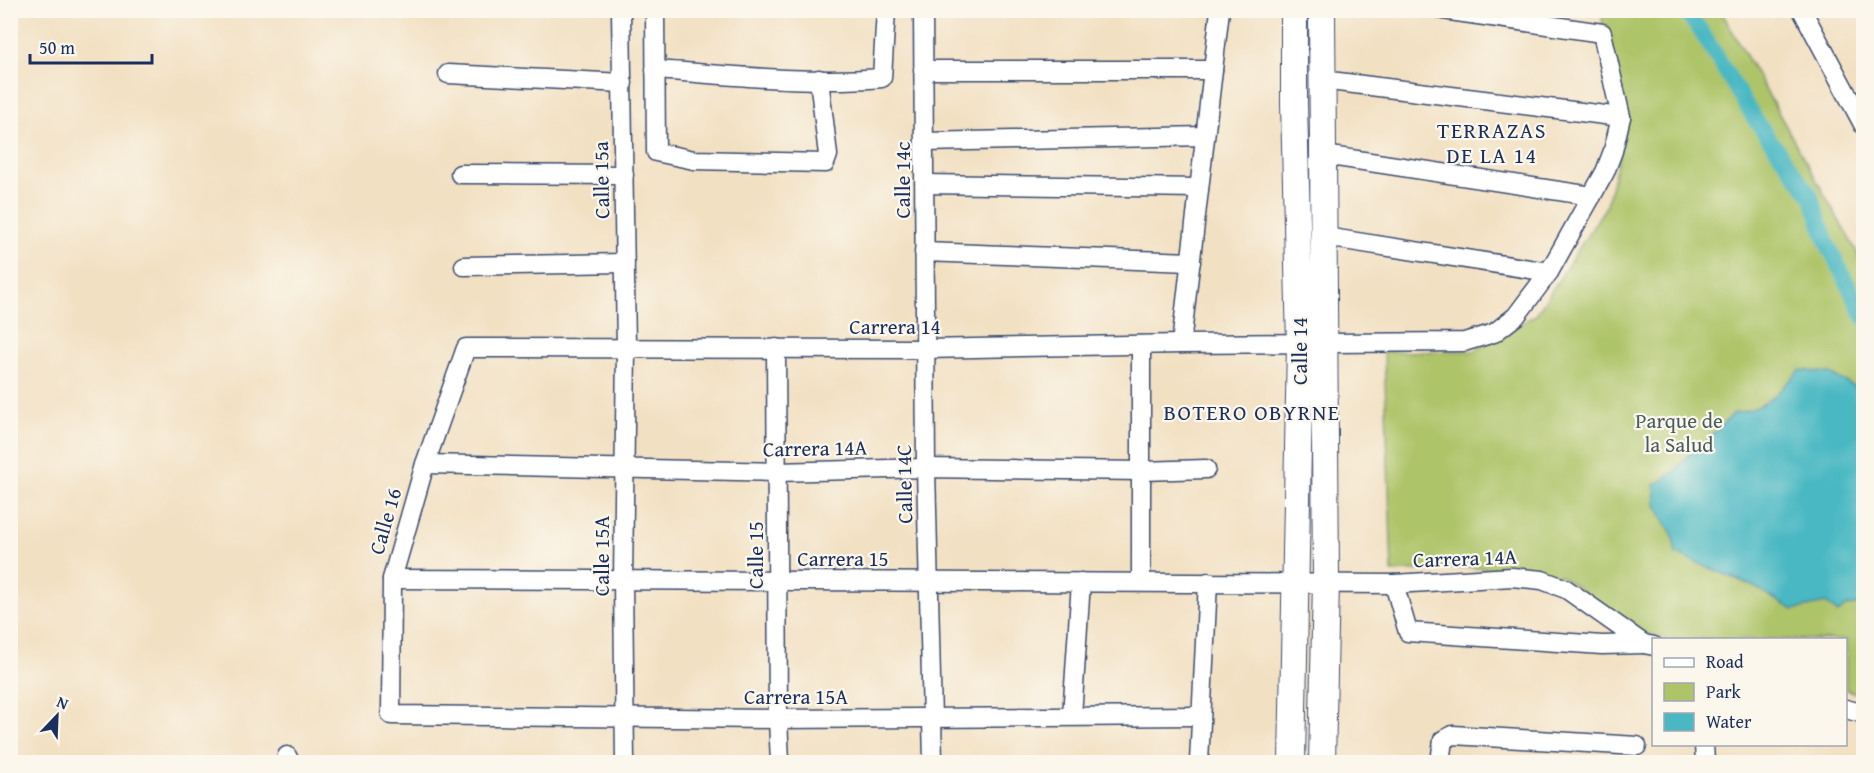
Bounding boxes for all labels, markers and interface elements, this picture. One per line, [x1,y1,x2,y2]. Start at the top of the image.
scale bar [30,27,152,65]
text: 50 m [39,34,75,61]
district label: TERRAZAS DE LA 14 [1437,114,1547,171]
street label: Calle 15a [585,141,617,219]
street label: Calle 14c [887,141,918,219]
street label: Carrera 14 [849,311,941,342]
street label: Calle 14 [1284,317,1315,385]
district label: BOTERO OBYRNE [1164,396,1340,428]
park label: Parque de la Salud [1635,405,1723,460]
street label: Carrera 14A [763,432,868,464]
street label: Calle 14C [888,444,920,524]
street label: Calle 16 [361,484,409,558]
street label: Calle 15A [586,515,617,596]
street label: Calle 15 [740,521,771,589]
street label: Carrera 14A [1412,541,1518,575]
street label: Carrera 15 [797,543,889,574]
legend [1652,638,1847,746]
text: Road [1706,648,1744,675]
text: Park [1706,678,1742,705]
street label: Carrera 15A [744,681,848,712]
north arrow [27,686,87,746]
text: N [53,689,73,715]
text: Water [1706,708,1752,735]

